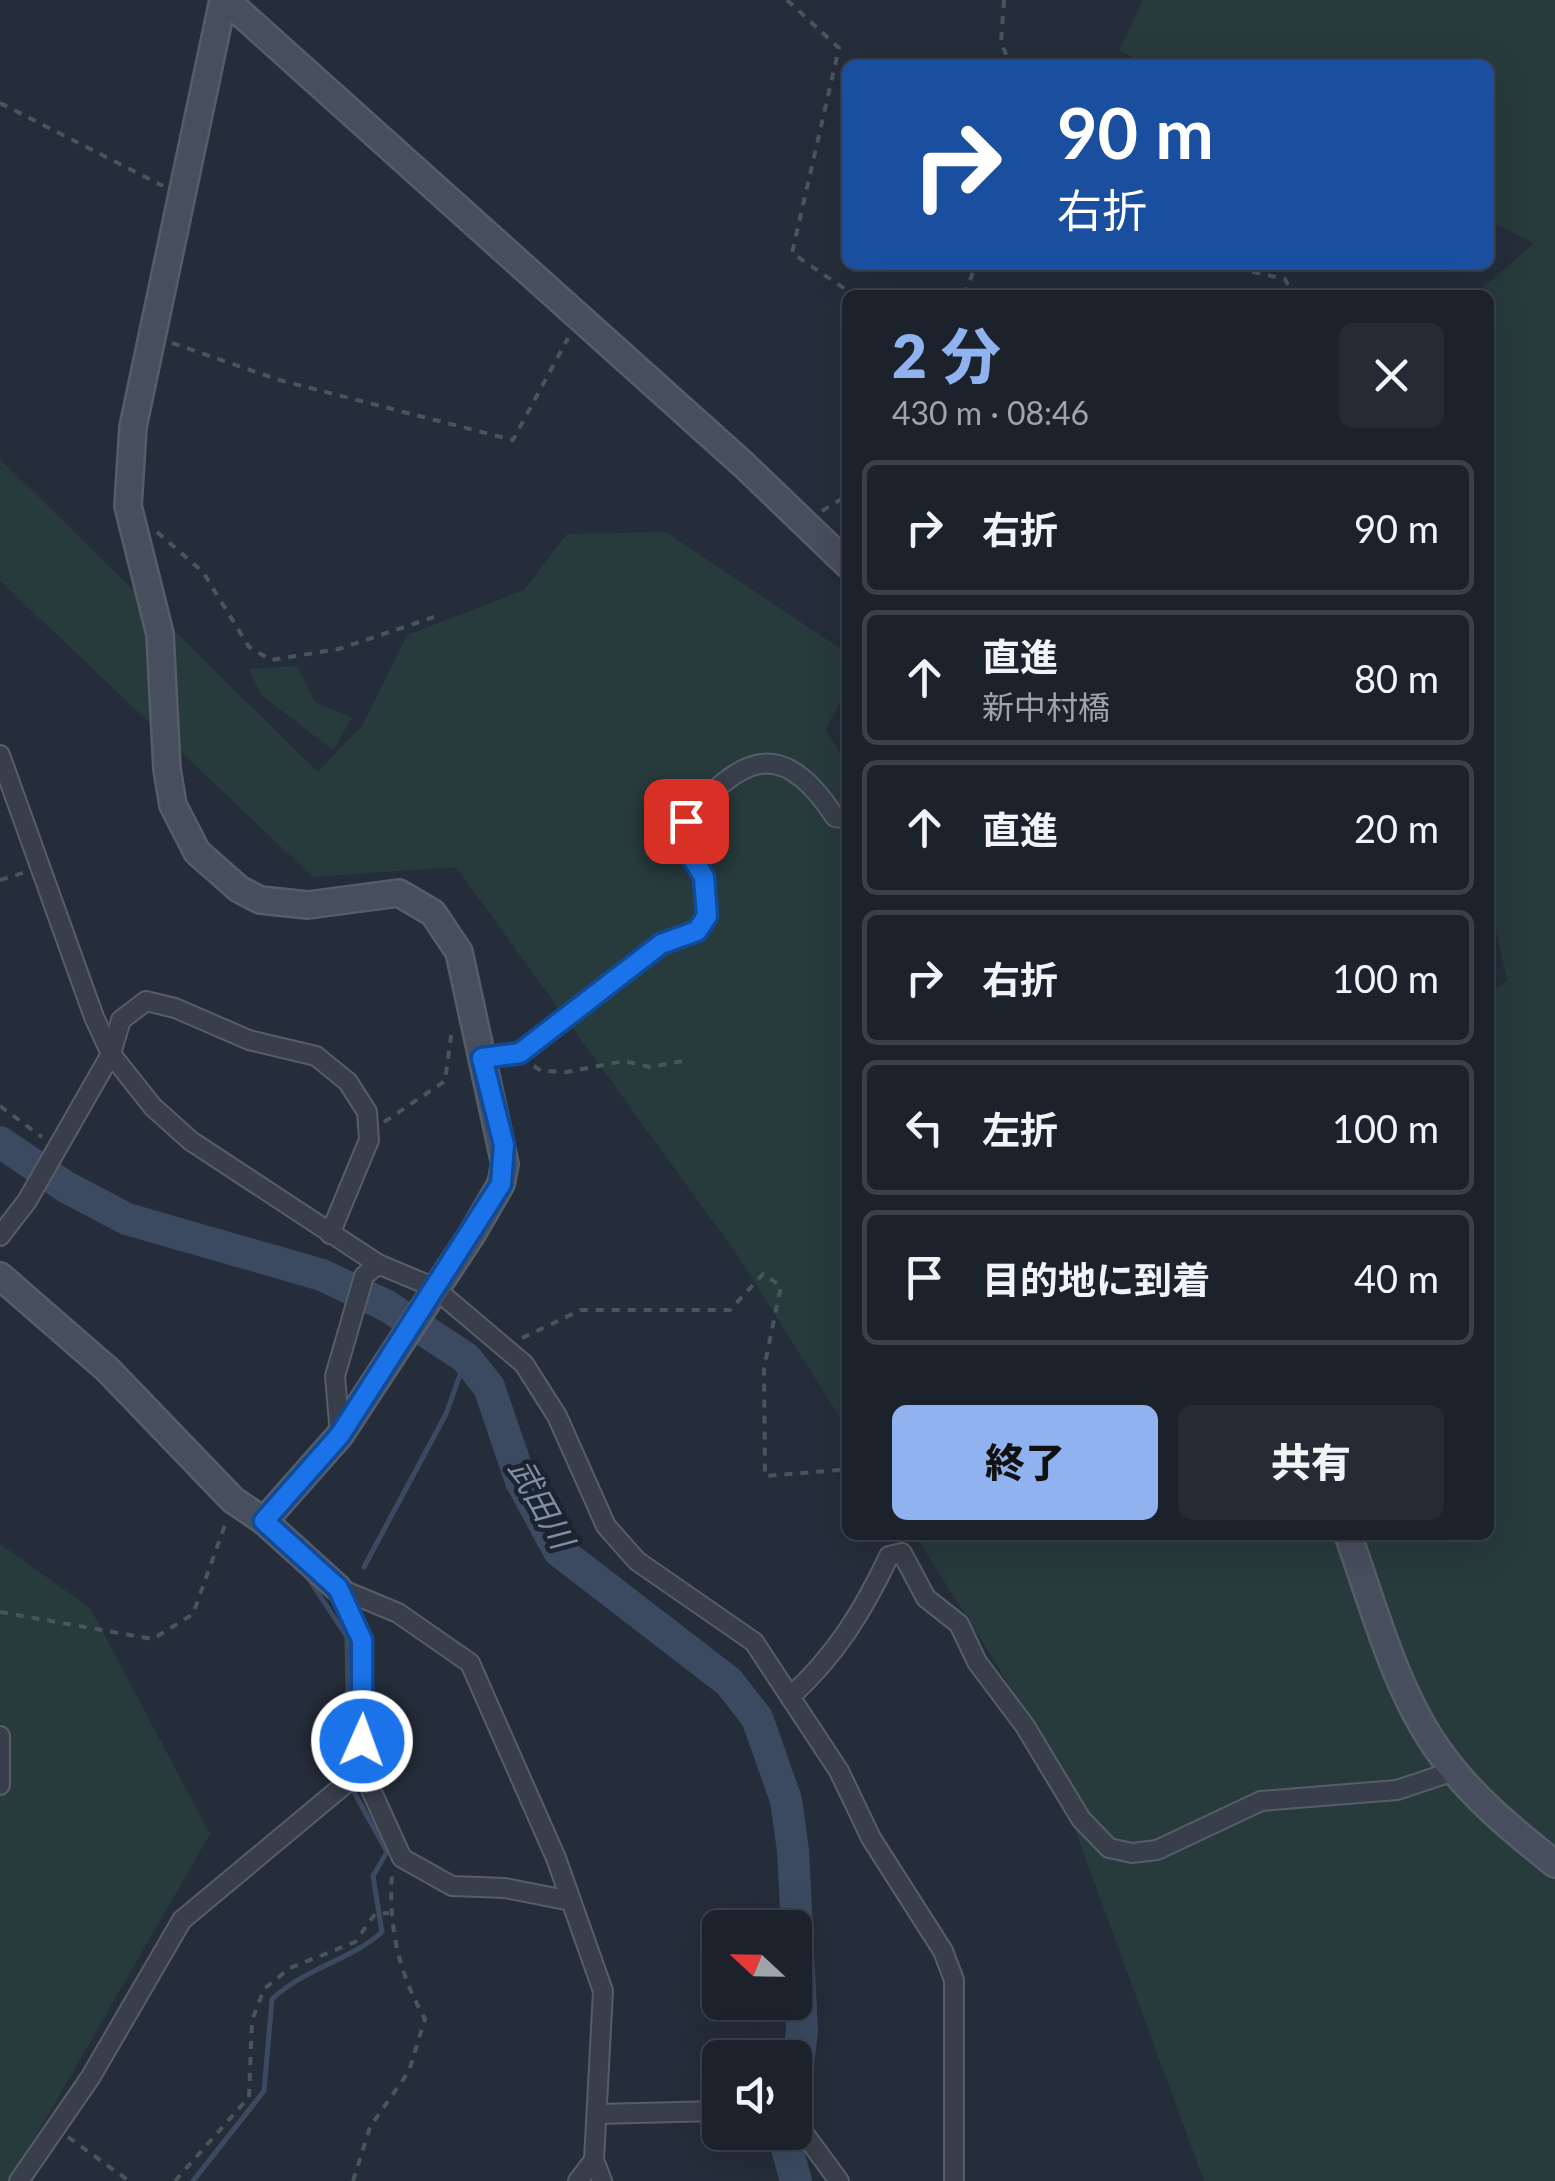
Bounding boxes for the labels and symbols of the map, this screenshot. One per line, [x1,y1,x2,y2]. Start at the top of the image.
pin [644,779,729,864]
water label: 武田川 [502,1452,584,1557]
position arrow [310,1689,414,1793]
north arrow [702,1910,812,2020]

